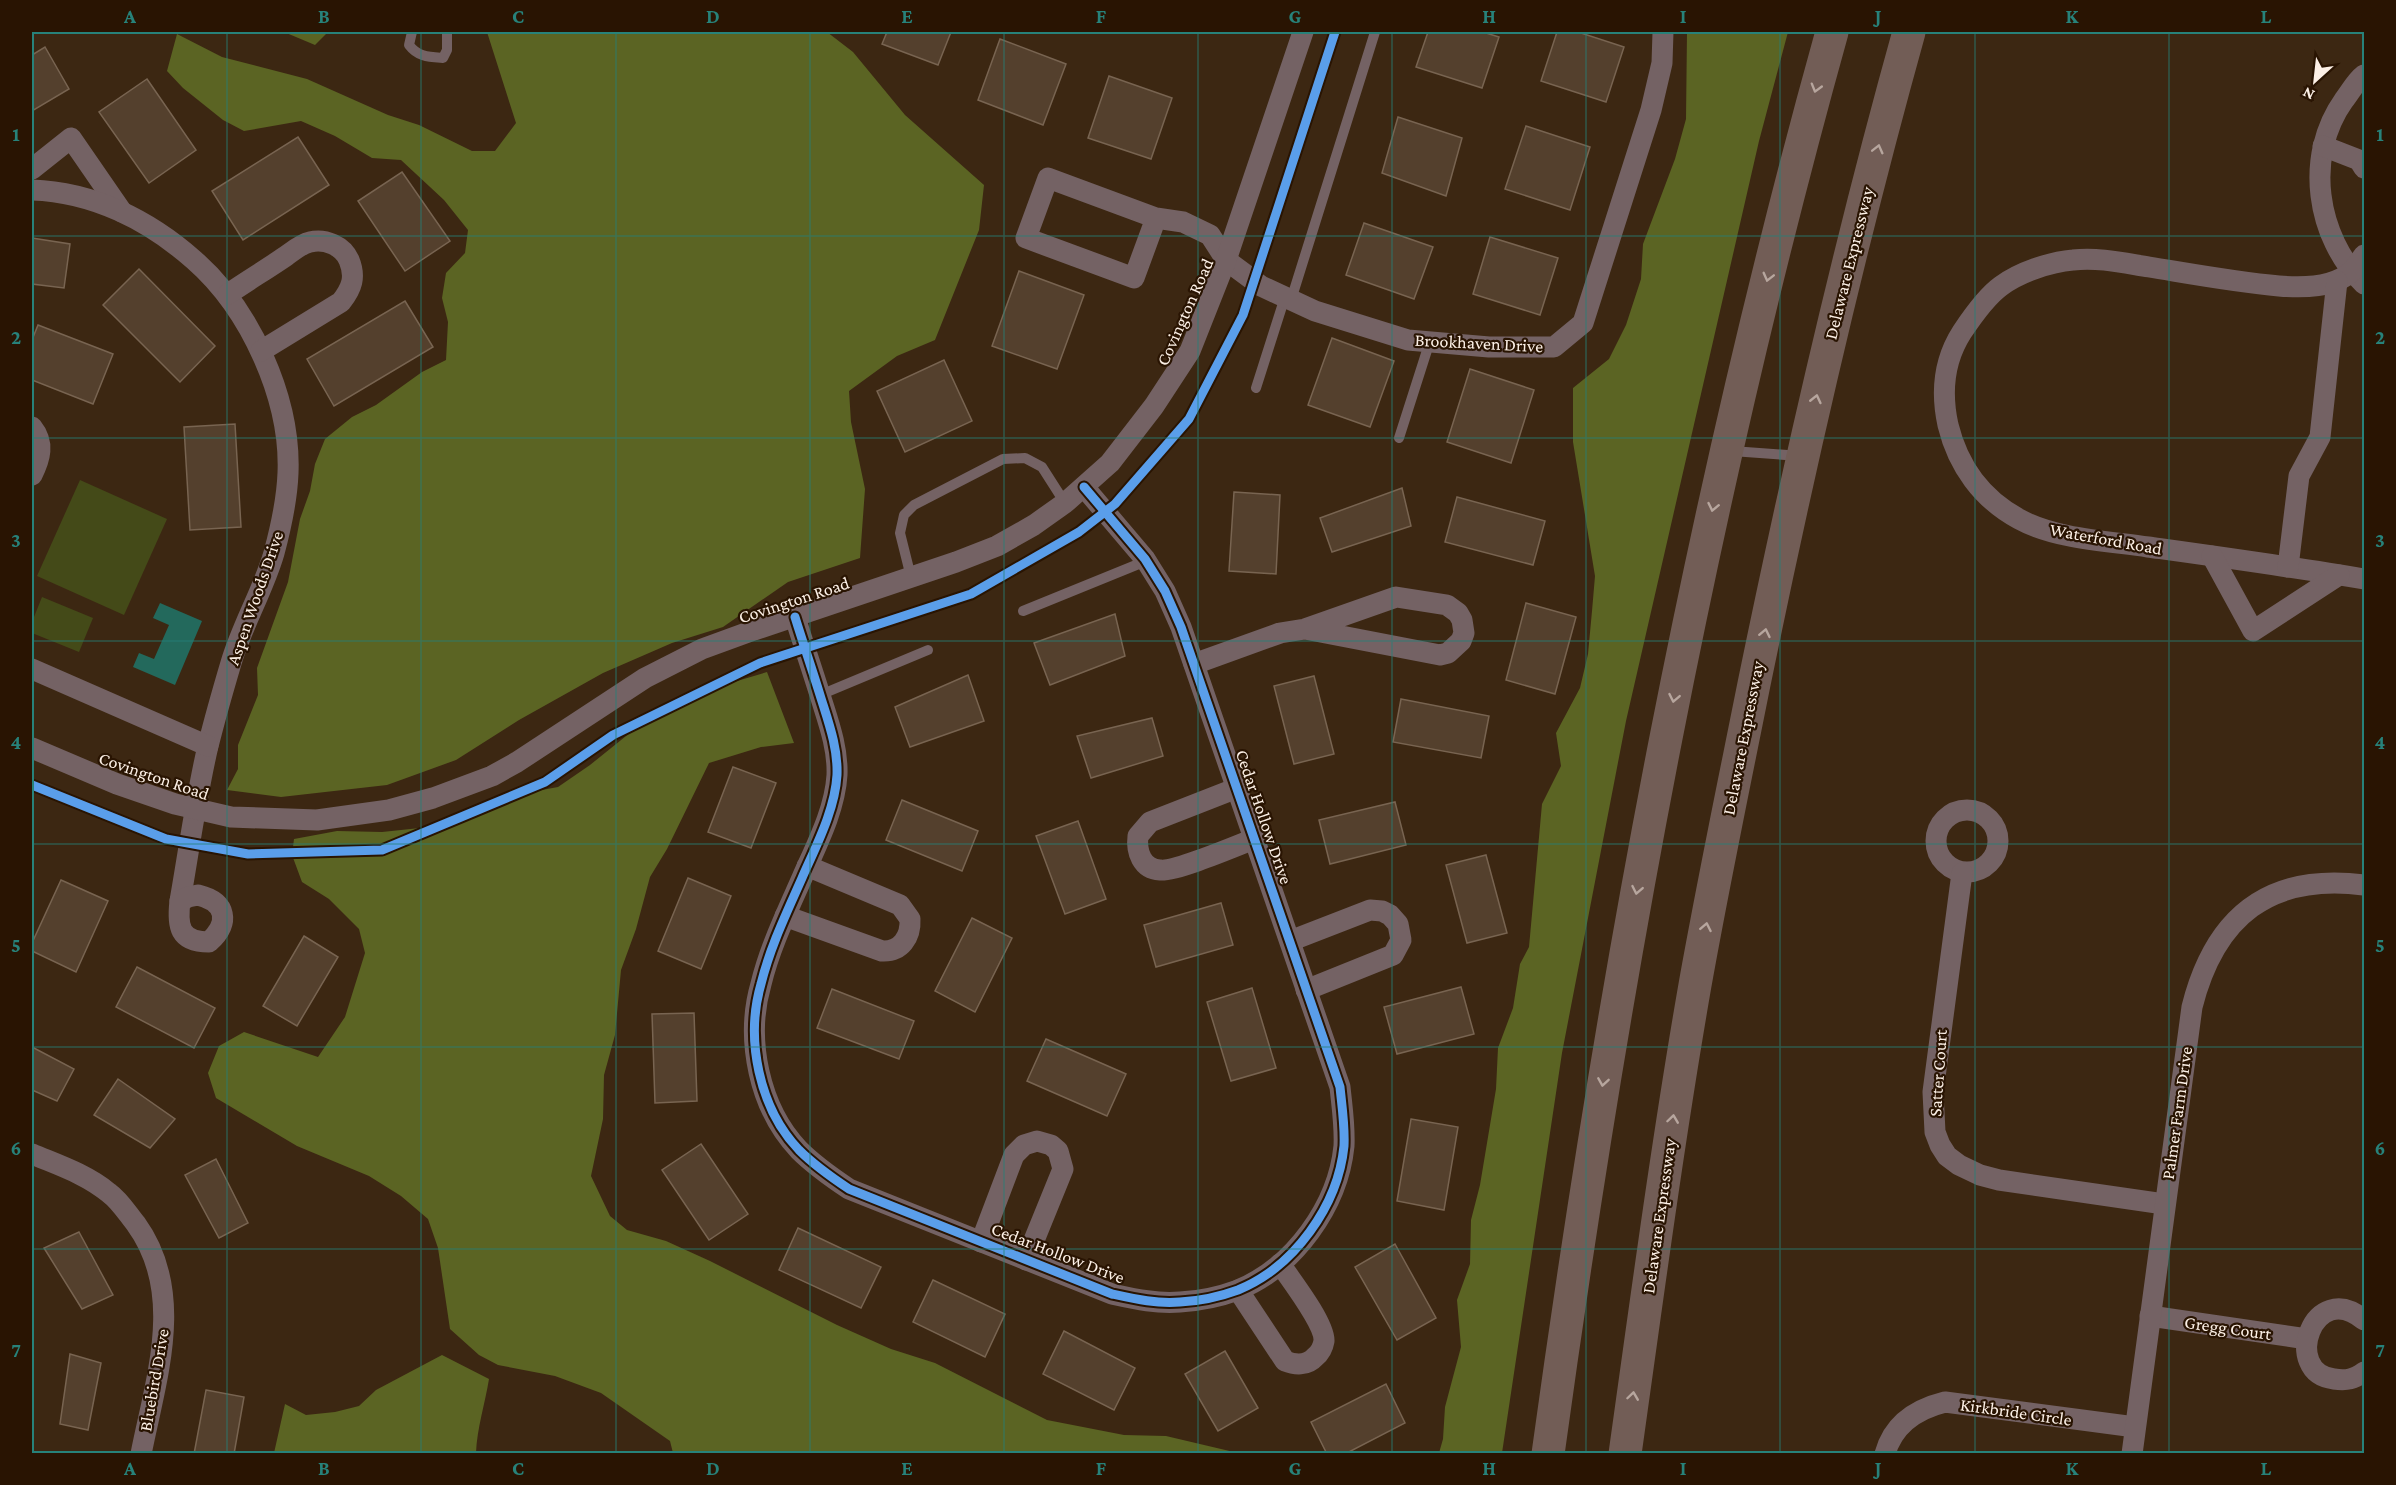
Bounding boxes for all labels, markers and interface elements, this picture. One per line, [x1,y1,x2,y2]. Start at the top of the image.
text: A [123,5,137,27]
text: B [318,5,330,27]
text: C [512,5,524,27]
text: D [706,5,720,27]
text: E [901,5,913,27]
text: F [1096,5,1107,27]
text: G [1289,5,1302,27]
text: H [1482,5,1496,27]
text: I [1680,5,1687,27]
text: J [1873,5,1882,27]
text: K [2066,5,2080,27]
text: L [2261,5,2272,27]
north arrow [2285,51,2345,111]
one-way arrow [1811,82,1823,93]
text: N [2300,84,2317,104]
text: 1 [12,123,20,145]
text: 1 [2376,123,2384,145]
one-way arrow [1870,144,1883,154]
street label: Delaware Expressway [1820,184,1878,341]
street label: Covington Road [1152,255,1218,369]
one-way arrow [1762,272,1775,282]
text: 2 [11,326,21,348]
text: 2 [2375,326,2385,348]
street label: Brookhaven Drive [1414,330,1544,356]
one-way arrow [1809,394,1822,404]
one-way arrow [1708,502,1721,512]
street label: Waterford Road [2048,519,2164,559]
street label: Aspen Woods Drive [223,528,287,668]
text: 3 [11,529,21,551]
text: 3 [2375,529,2385,551]
street label: Covington Road [736,573,852,627]
one-way arrow [1757,628,1770,638]
street label: Delaware Expressway [1718,659,1768,817]
one-way arrow [1668,693,1681,703]
text: 4 [11,731,22,753]
text: 4 [2375,731,2386,753]
street label: Cedar Hollow Drive [1232,747,1296,887]
street label: Covington Road [96,748,212,804]
one-way arrow [1631,884,1644,894]
one-way arrow [1699,923,1712,933]
text: 5 [11,934,21,956]
text: 5 [2375,934,2385,956]
street label: Satter Court [1925,1028,1951,1117]
street label: Palmer Farm Drive [2158,1045,2196,1181]
one-way arrow [1597,1076,1610,1086]
one-way arrow [1667,1115,1679,1124]
street label: Delaware Expressway [1638,1136,1680,1295]
text: 6 [11,1137,21,1159]
text: 6 [2375,1137,2385,1159]
street label: Cedar Hollow Drive [989,1218,1127,1288]
street label: Gregg Court [2183,1312,2274,1344]
street label: Bluebird Drive [135,1327,173,1433]
text: 7 [11,1339,21,1361]
text: 7 [2375,1339,2385,1361]
one-way arrow [1627,1391,1639,1400]
street label: Kirkbride Circle [1959,1394,2073,1430]
text: A [123,1457,137,1479]
text: B [318,1457,330,1479]
text: C [512,1457,524,1479]
text: D [706,1457,720,1479]
text: E [901,1457,913,1479]
text: F [1096,1457,1107,1479]
text: G [1289,1457,1302,1479]
text: H [1482,1457,1496,1479]
text: I [1680,1457,1687,1479]
text: J [1873,1457,1882,1479]
text: K [2066,1457,2080,1479]
text: L [2261,1457,2272,1479]

